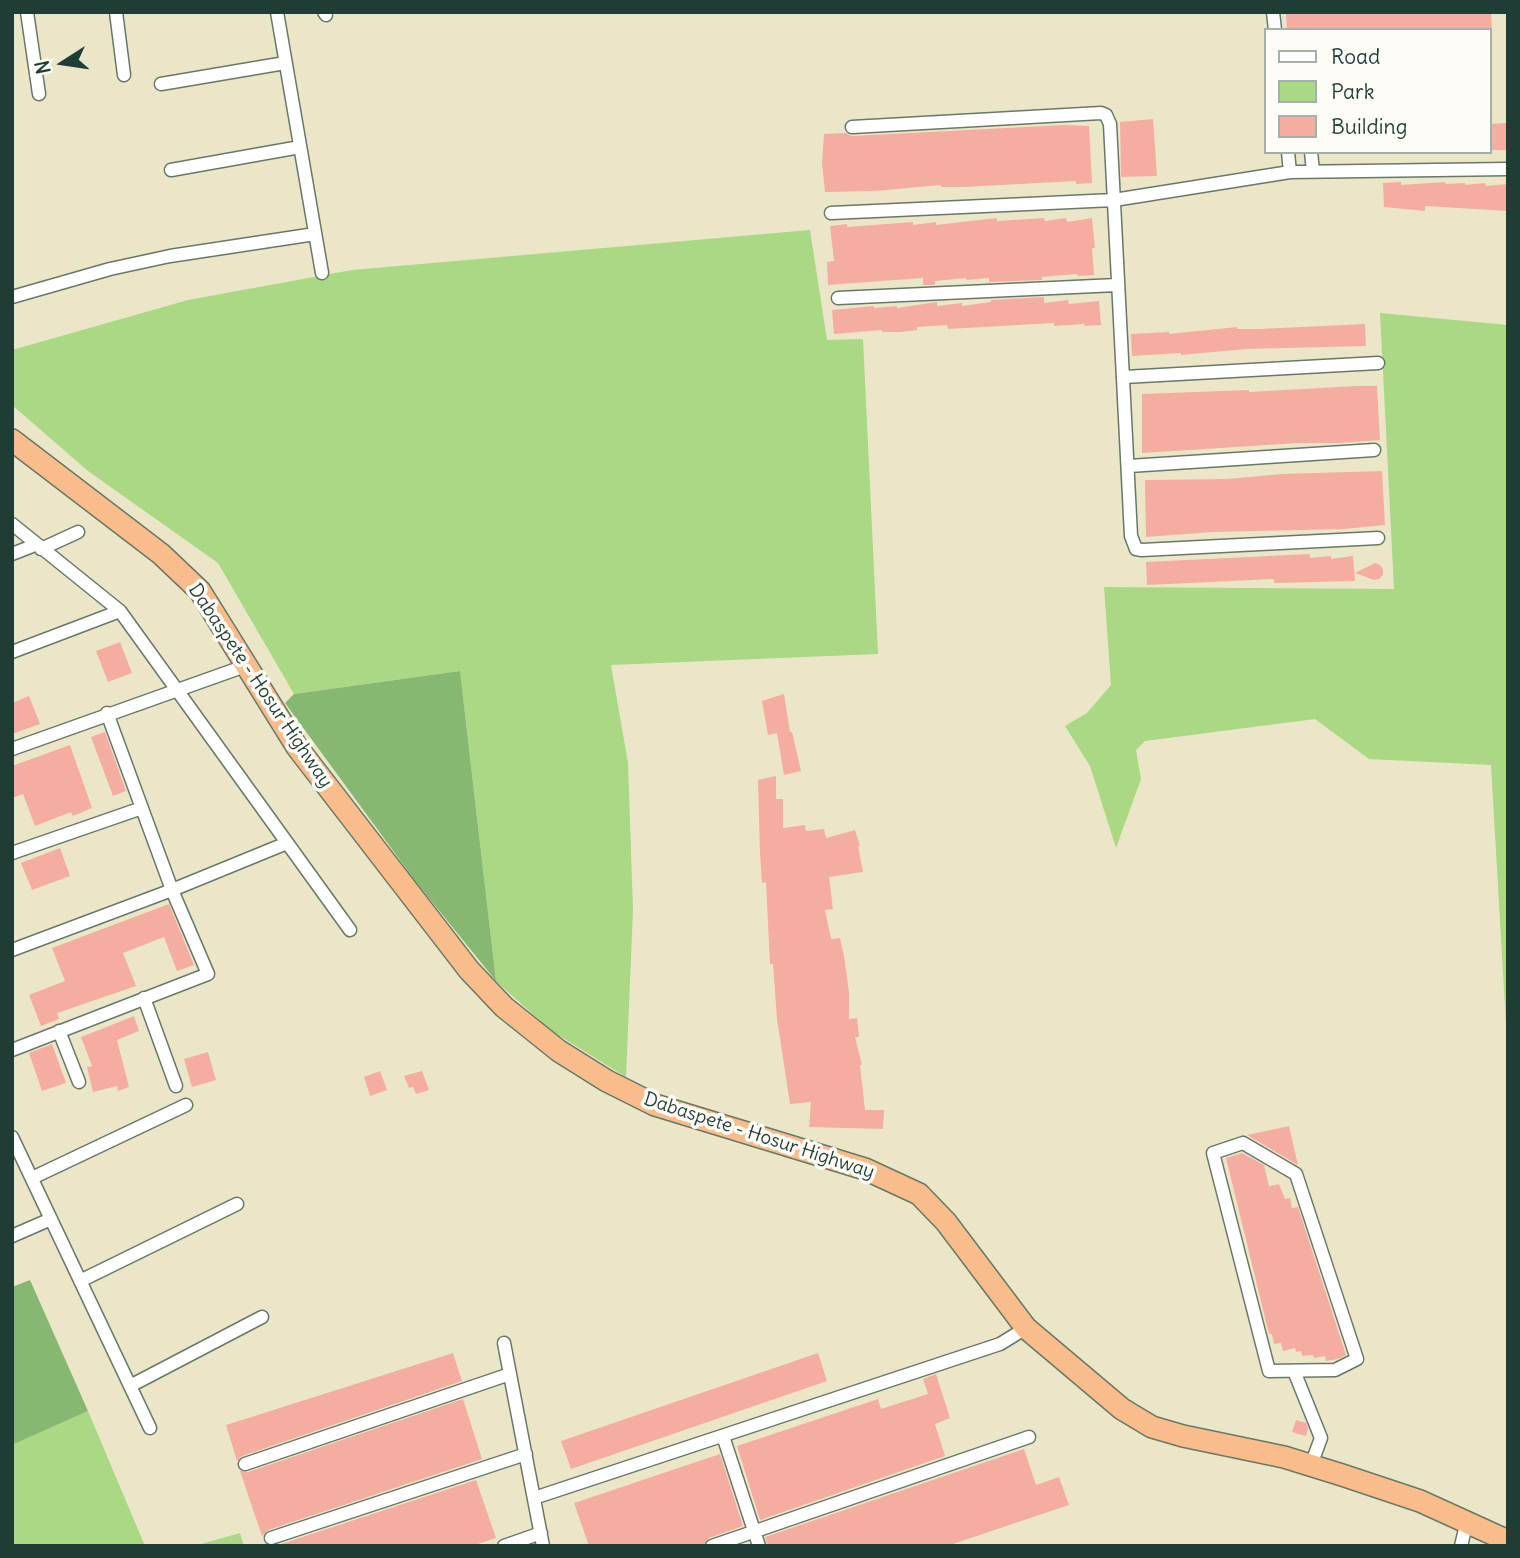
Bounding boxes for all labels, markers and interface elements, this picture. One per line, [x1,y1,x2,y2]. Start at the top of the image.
north arrow [28,28,98,98]
legend [1264,28,1492,154]
text: Road [1331,43,1380,70]
text: N [29,58,56,76]
text: Park [1331,78,1374,105]
text: Building [1331,113,1407,140]
street label: Dabaspete - Hosur Highway [183,580,337,792]
street label: Dabaspete - Hosur Highway [641,1088,877,1184]

